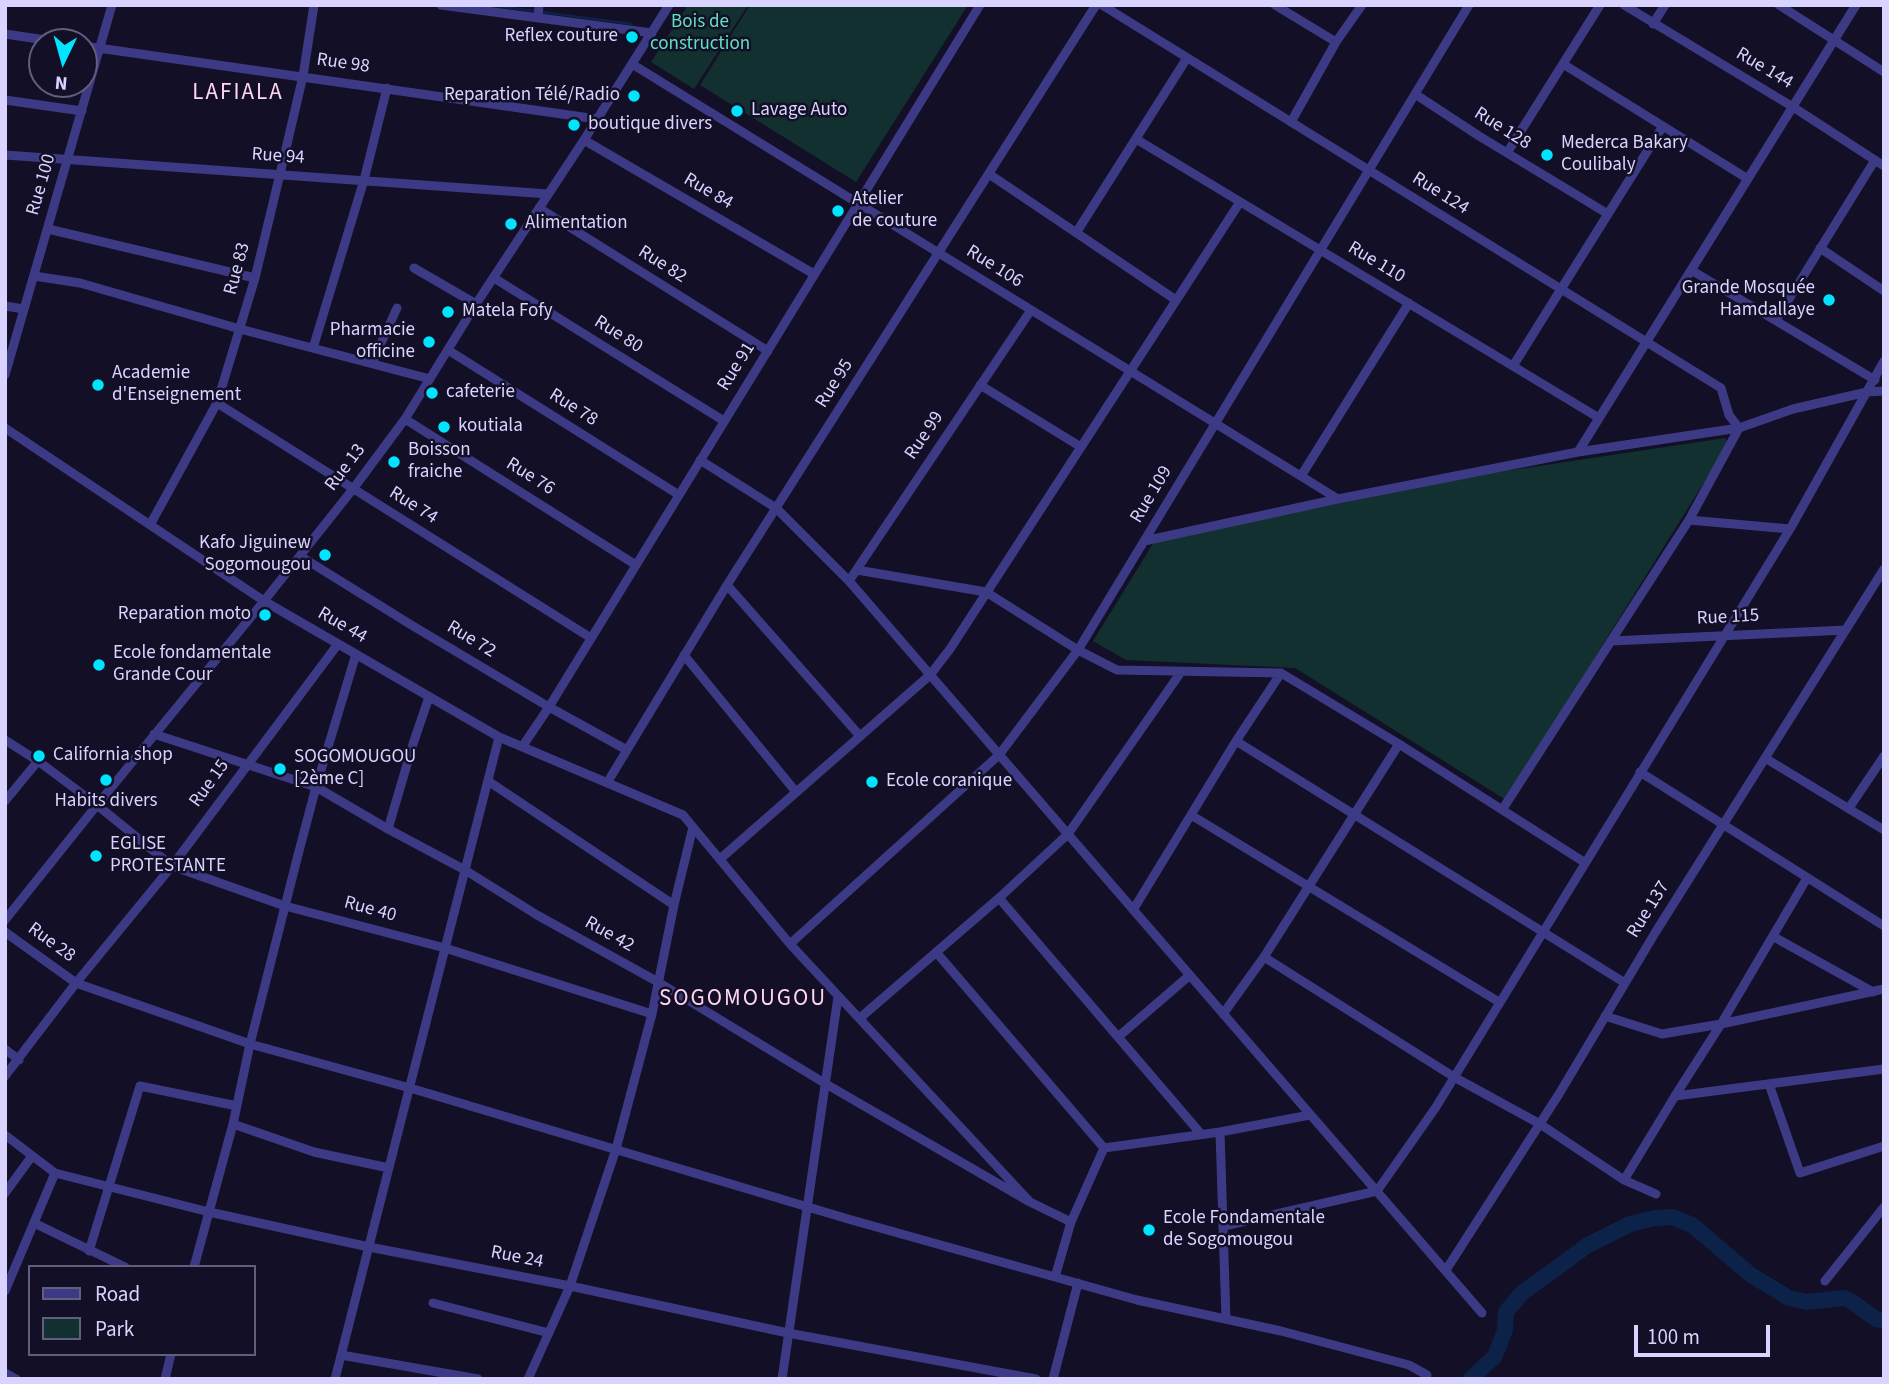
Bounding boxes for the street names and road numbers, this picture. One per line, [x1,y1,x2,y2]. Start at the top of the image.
street label: Rue 144 [1731,43,1797,95]
street label: Rue 98 [315,49,371,79]
street label: Rue 128 [1469,103,1535,155]
street label: Rue 94 [251,144,305,170]
street label: Rue 100 [22,152,62,218]
street label: Rue 124 [1407,168,1473,220]
street label: Rue 84 [679,169,737,215]
street label: Rue 110 [1343,237,1409,289]
street label: Rue 83 [220,240,256,298]
street label: Rue 82 [633,241,691,289]
street label: Rue 106 [961,241,1027,293]
street label: Rue 80 [589,311,647,359]
street label: Rue 91 [713,338,761,396]
street label: Rue 95 [811,355,859,413]
street label: Rue 78 [544,384,602,432]
street label: Rue 99 [901,408,949,464]
street label: Rue 13 [321,440,371,496]
street label: Rue 76 [501,453,559,501]
street label: Rue 109 [1126,462,1178,528]
street label: Rue 74 [384,482,442,530]
street label: Rue 44 [313,603,371,649]
street label: Rue 115 [1696,605,1760,631]
street label: Rue 72 [442,617,500,663]
street label: Rue 15 [185,756,235,812]
street label: Rue 137 [1623,877,1675,943]
street label: Rue 40 [341,892,399,928]
street label: Rue 42 [580,912,638,958]
street label: Rue 28 [23,918,79,968]
street label: Rue 24 [489,1242,545,1274]

